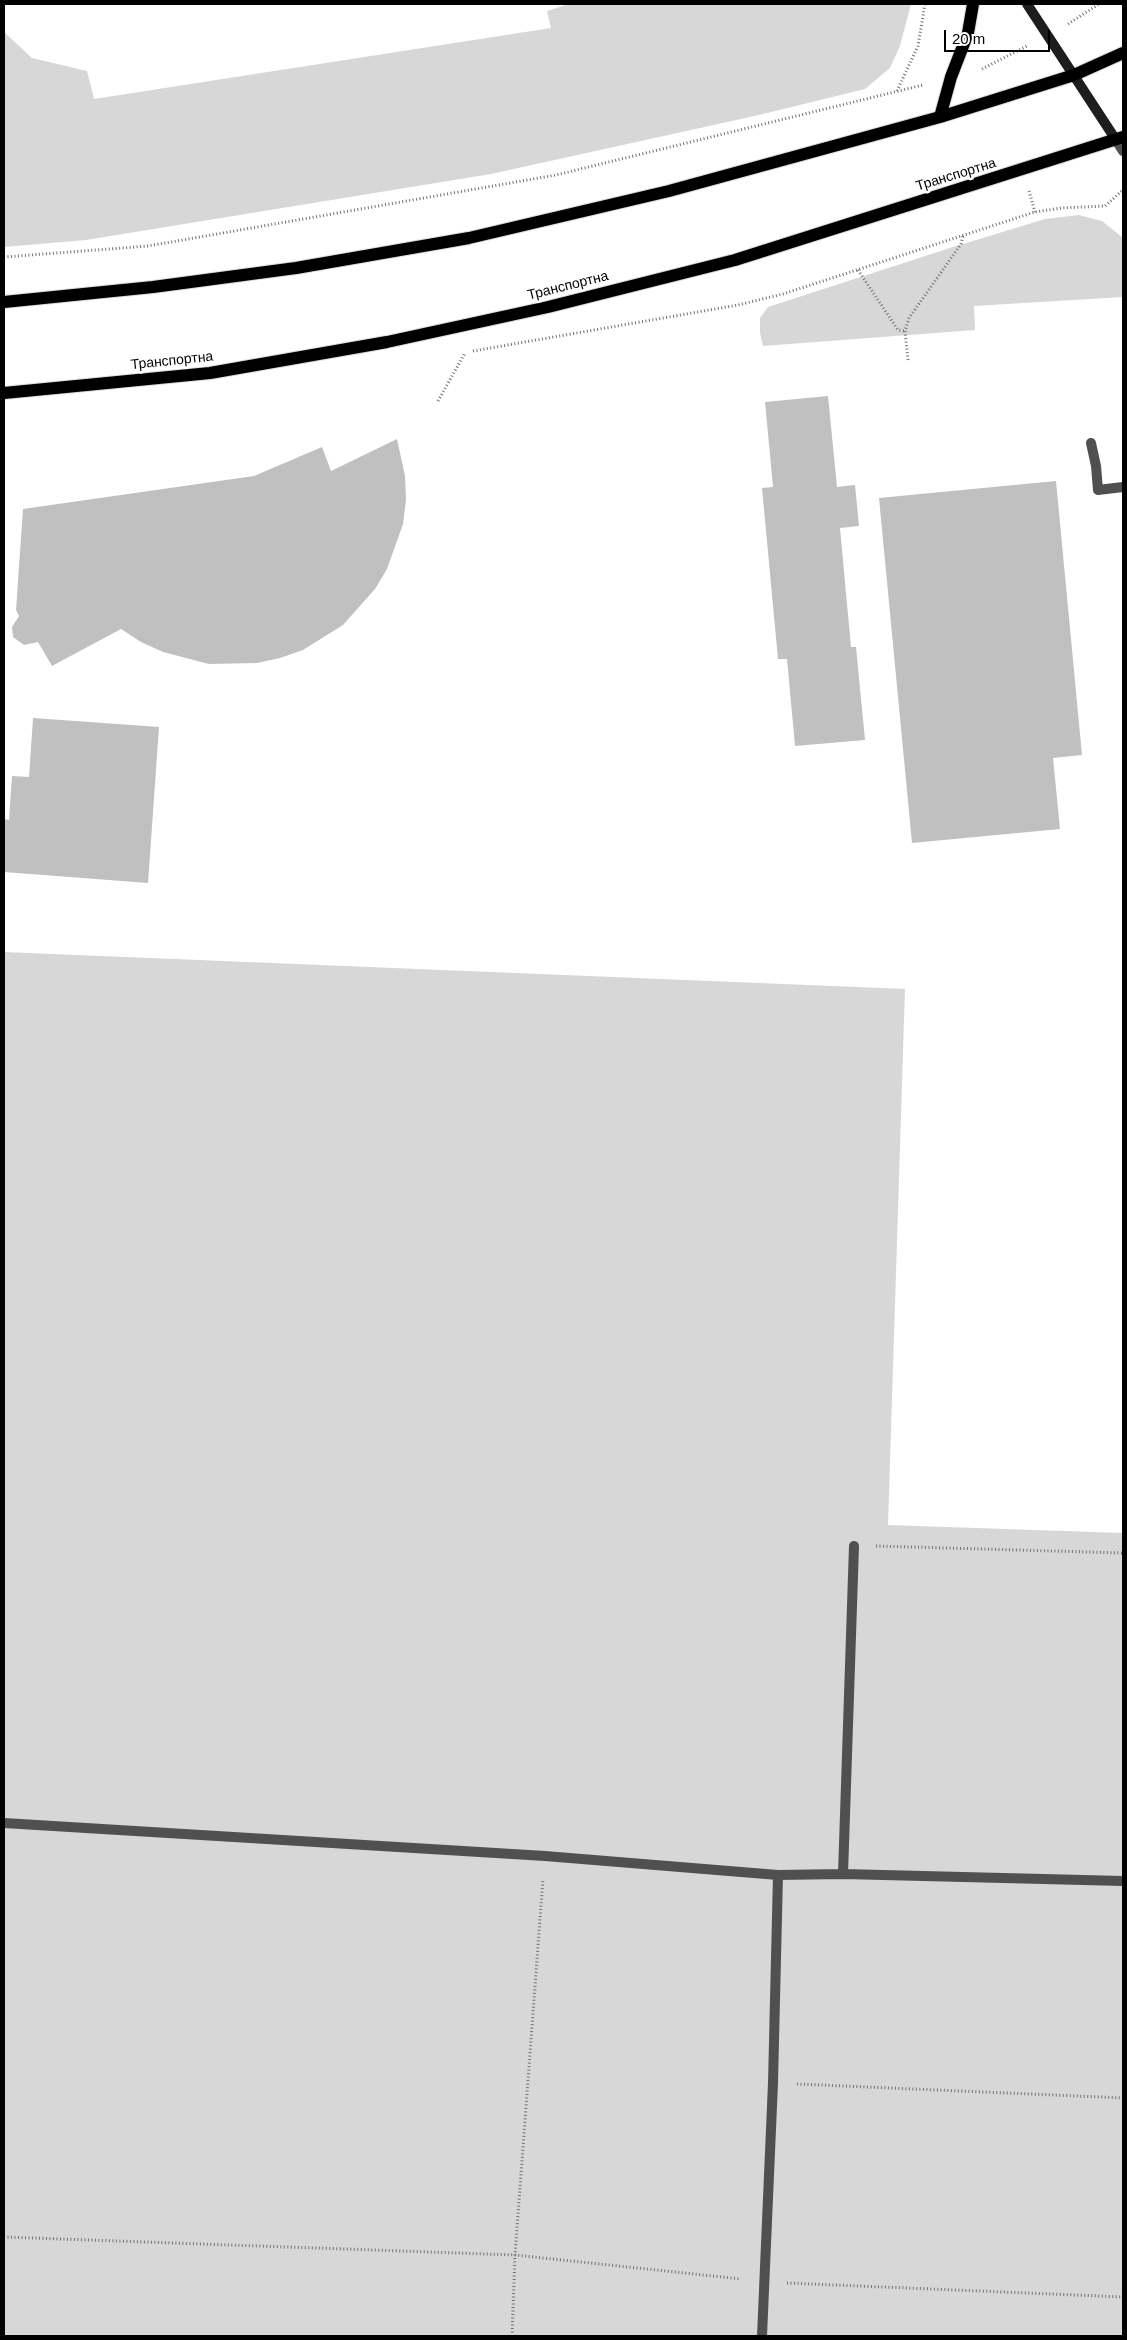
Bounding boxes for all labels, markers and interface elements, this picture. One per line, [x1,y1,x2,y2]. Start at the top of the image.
scale bar [947,20,1053,52]
text: 20 m [952,30,985,47]
street label: Транспортна [914,155,998,195]
street label: Транспортна [526,268,610,304]
street label: Транспортна [130,348,214,374]

